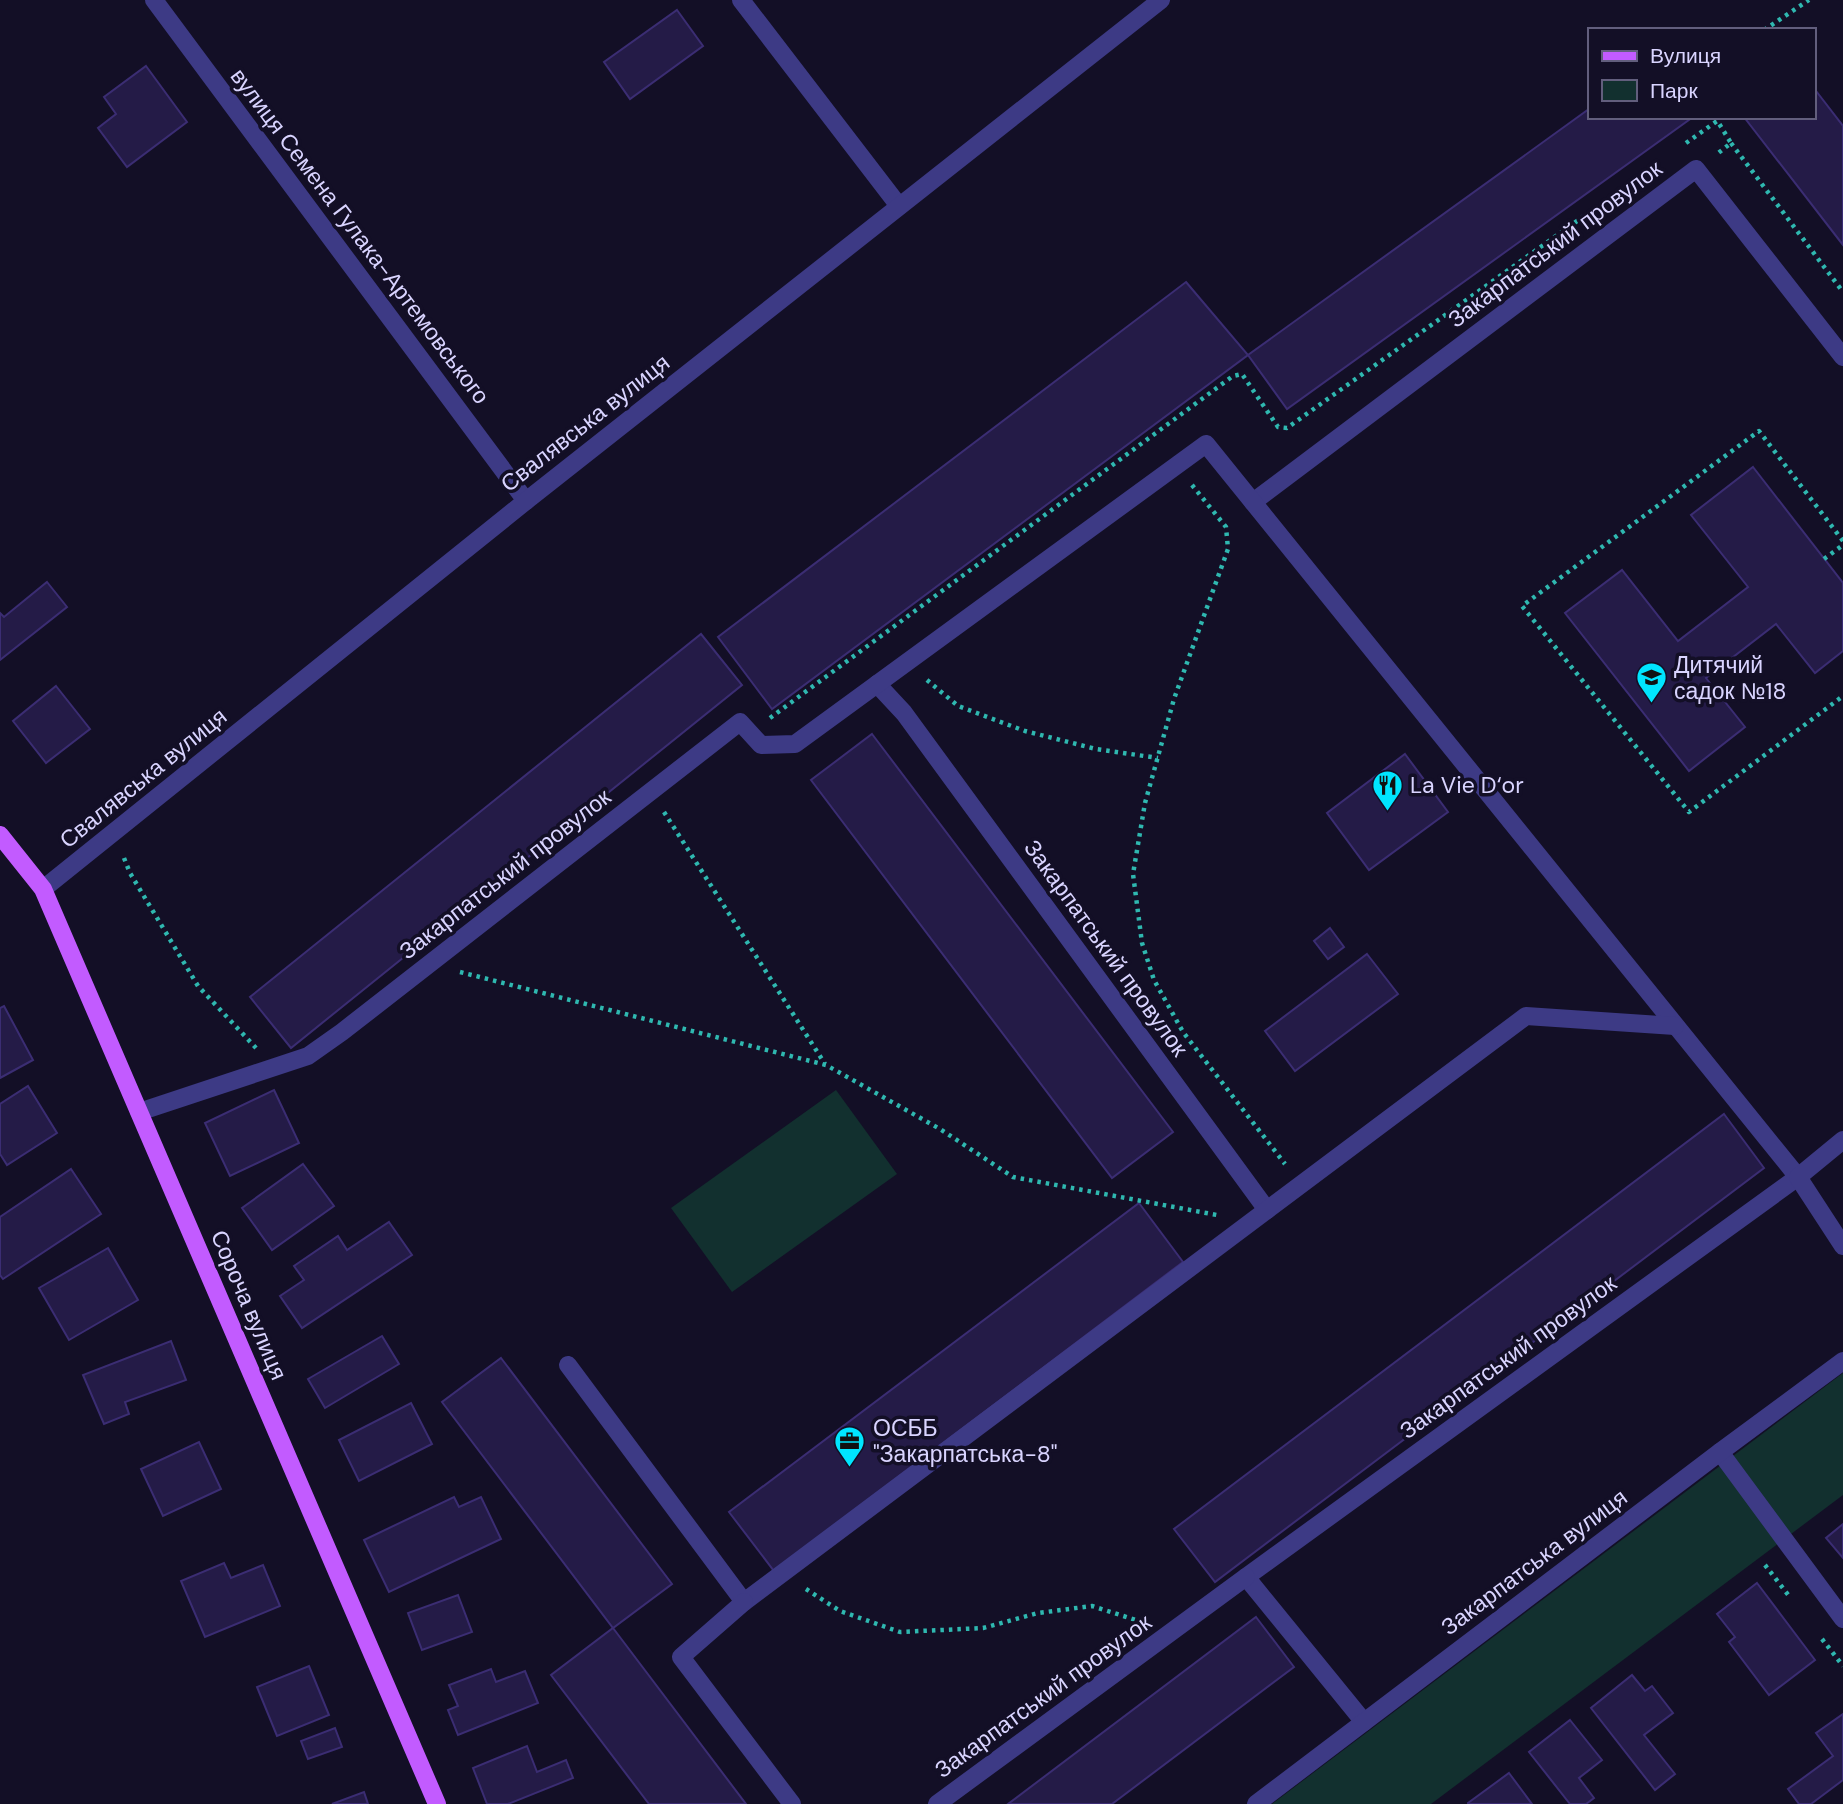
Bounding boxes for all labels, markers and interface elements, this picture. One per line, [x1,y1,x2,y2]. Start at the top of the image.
legend [1588,28,1815,119]
text: Вулиця [1650,42,1721,70]
street label: вулиця Семена Гулака-Артемовського [224,62,496,410]
text: Парк [1650,77,1698,105]
street label: Закарпатський провулок [1442,153,1669,334]
street label: Свалявська вулиця [494,348,676,498]
place label: Дитячий садок №18 [1674,650,1787,706]
school or university icon: Дитячий садок №18 [1634,661,1668,705]
street label: Свалявська вулиця [53,701,233,855]
restaurant icon: La Vie D‘or [1370,768,1404,812]
place label: La Vie D‘or [1410,770,1524,800]
street label: Закарпатський провулок [393,781,618,966]
street label: Закарпатський провулок [1017,834,1195,1063]
street label: Сороча вулиця [204,1226,294,1384]
street label: Закарпатський провулок [1394,1268,1623,1446]
place label: ОСББ "Закарпатська-8" [873,1413,1058,1469]
office icon: ОСББ "Закарпатська-8" [833,1424,867,1468]
street label: Закарпатська вулиця [1435,1482,1633,1642]
street label: Закарпатський провулок [929,1607,1158,1785]

